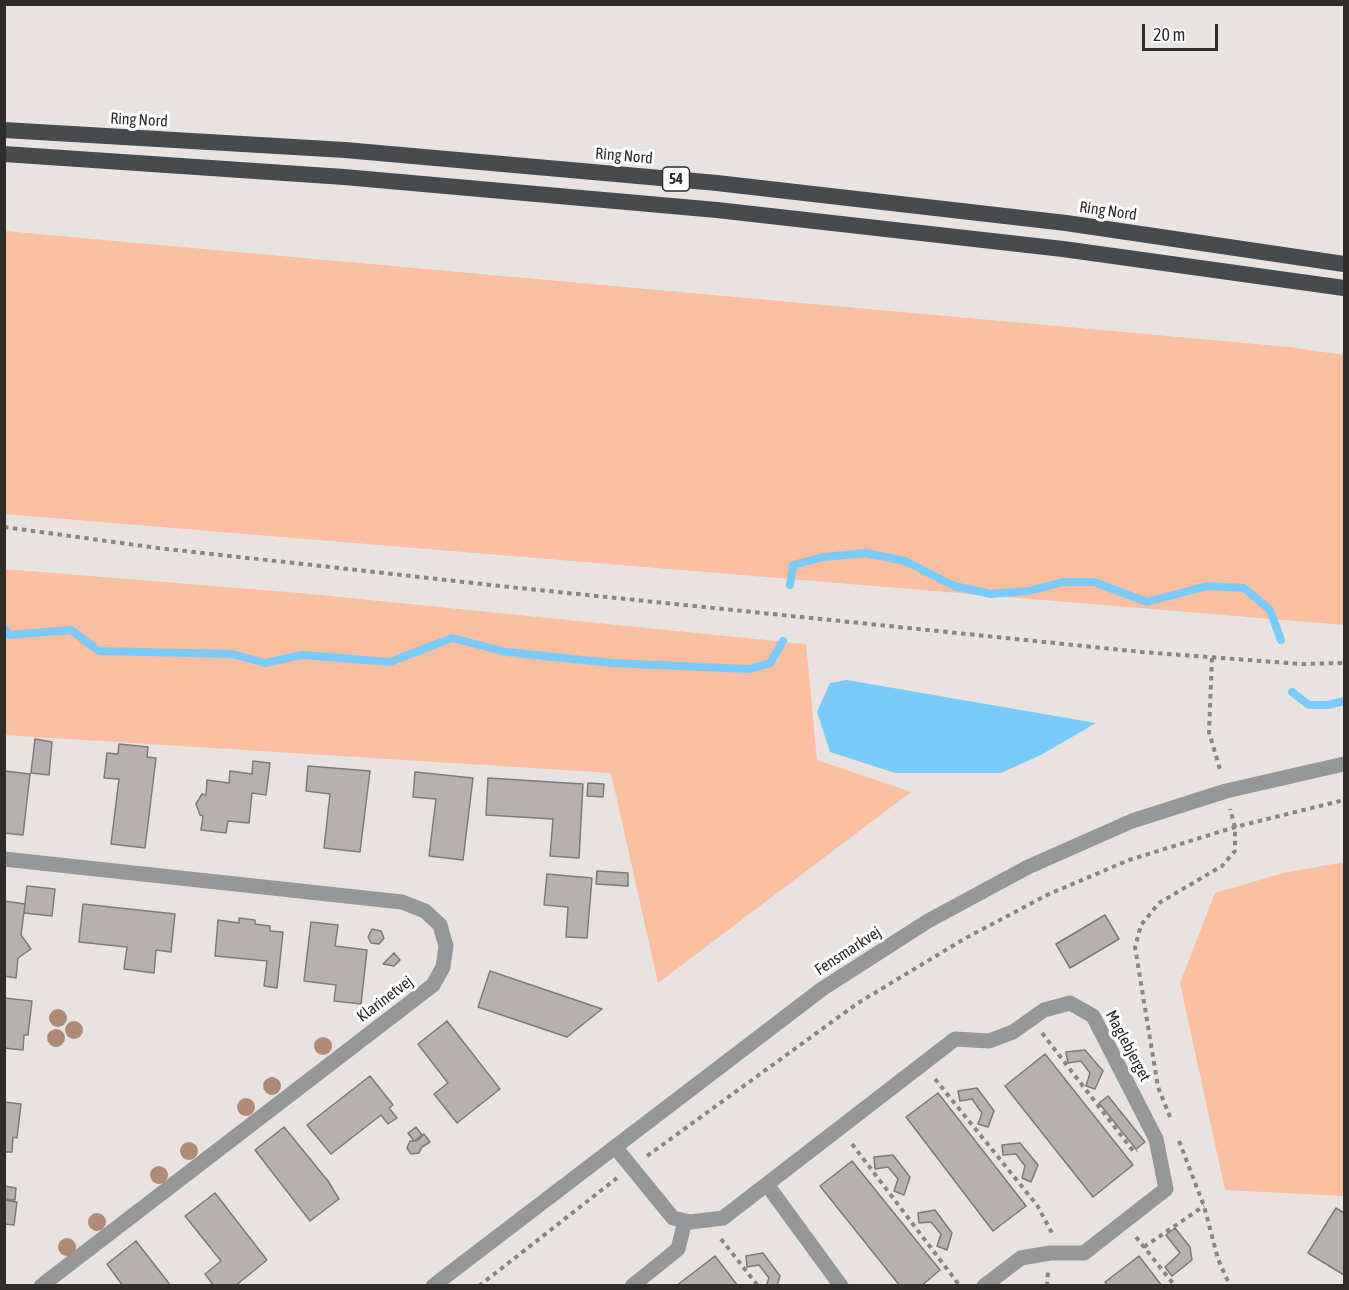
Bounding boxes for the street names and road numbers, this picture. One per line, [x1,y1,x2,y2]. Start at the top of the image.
street label: Ring Nord [110,109,168,131]
street label: Ring Nord [594,144,654,168]
road number: 54 [662,167,690,191]
street label: Ring Nord [1078,197,1138,225]
street label: Fensmarkvej [811,923,885,979]
street label: Klarinetvej [353,972,417,1026]
street label: Maglebjerget [1101,1007,1155,1085]

